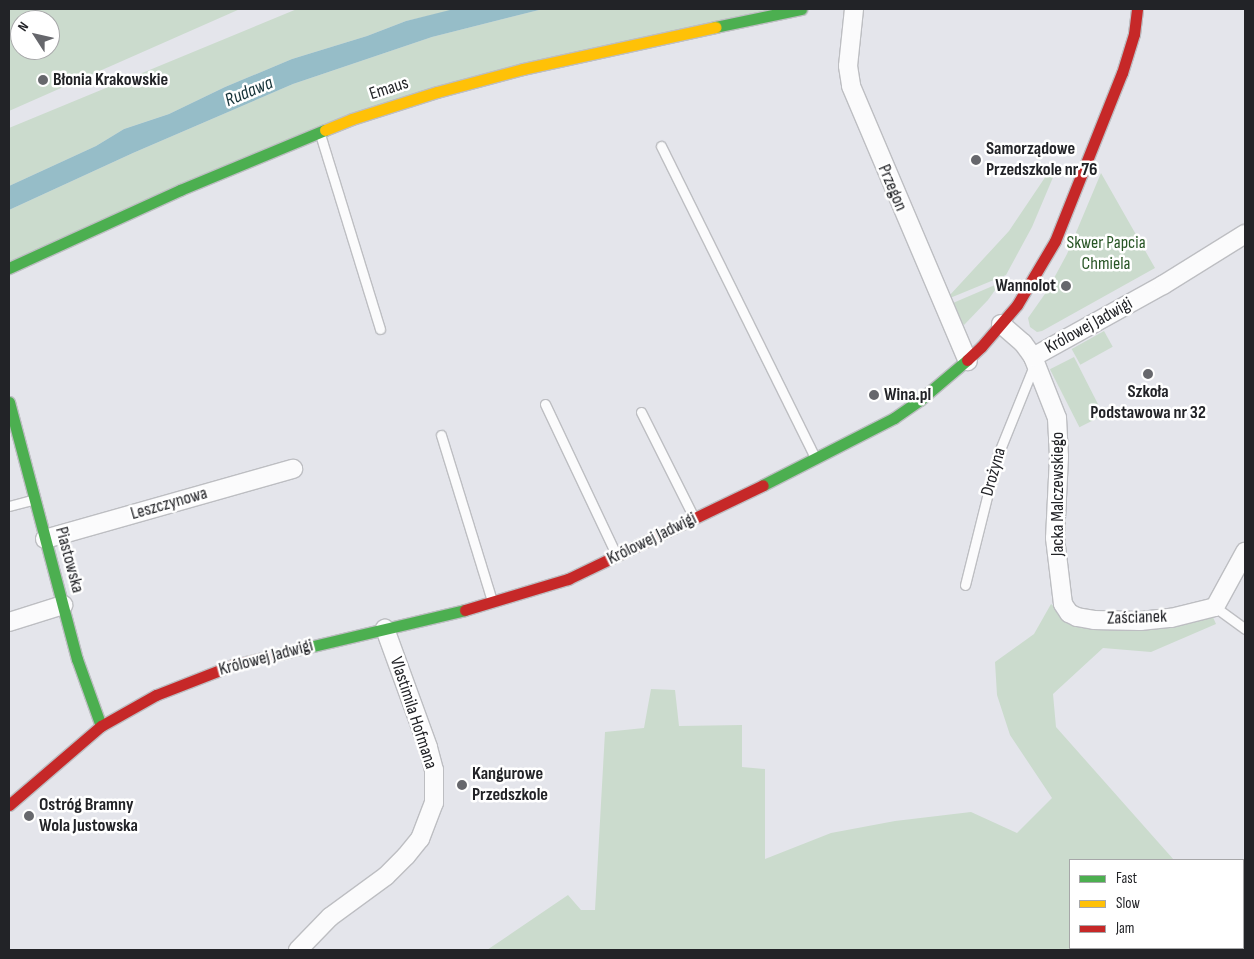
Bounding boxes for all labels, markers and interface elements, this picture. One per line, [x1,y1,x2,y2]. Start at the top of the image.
north arrow [10,10,60,60]
text: N [14,19,32,35]
place label: Błonia Krakowskie [53,69,168,91]
water label: Rudawa [222,72,276,112]
street label: Emaus [367,73,411,105]
marker: Błonia Krakowskie [37,74,49,86]
place label: Samorządowe Przedszkole nr 76 [986,139,1098,182]
marker: Samorządowe Przedszkole nr 76 [970,154,982,166]
street label: Przegon [873,161,911,215]
park label: Skwer Papcia Chmiela [1066,233,1146,276]
place label: Wannolot [995,275,1056,297]
marker: Wannolot [1060,280,1072,292]
street label: Królowej Jadwigi [1042,293,1136,359]
marker: Szkoła Podstawowa nr 32 [1142,368,1154,380]
place label: Szkoła Podstawowa nr 32 [1090,382,1206,424]
place label: Wina.pl [884,384,931,406]
marker: Wina.pl [868,389,880,401]
street label: Jacka Malczewskiego [1047,432,1069,556]
street label: Drożyna [977,445,1011,499]
street label: Leszczynowa [128,483,210,525]
street label: Królowej Jadwigi [604,508,700,570]
street label: Piastowska [50,525,88,595]
street label: Zaścianek [1107,606,1167,630]
street label: Królowej Jadwigi [217,635,315,681]
street label: Vlastimila Hofmana [385,654,441,772]
place label: Kangurowe Przedszkole [472,764,548,806]
marker: Kangurowe Przedszkole [456,779,468,791]
place label: Ostróg Bramny Wola Justowska [39,795,138,838]
marker: Ostróg Bramny Wola Justowska [23,810,35,822]
legend [1069,859,1244,949]
text: Fast [1116,869,1137,888]
text: Slow [1116,894,1140,913]
text: Jam [1116,919,1134,938]

